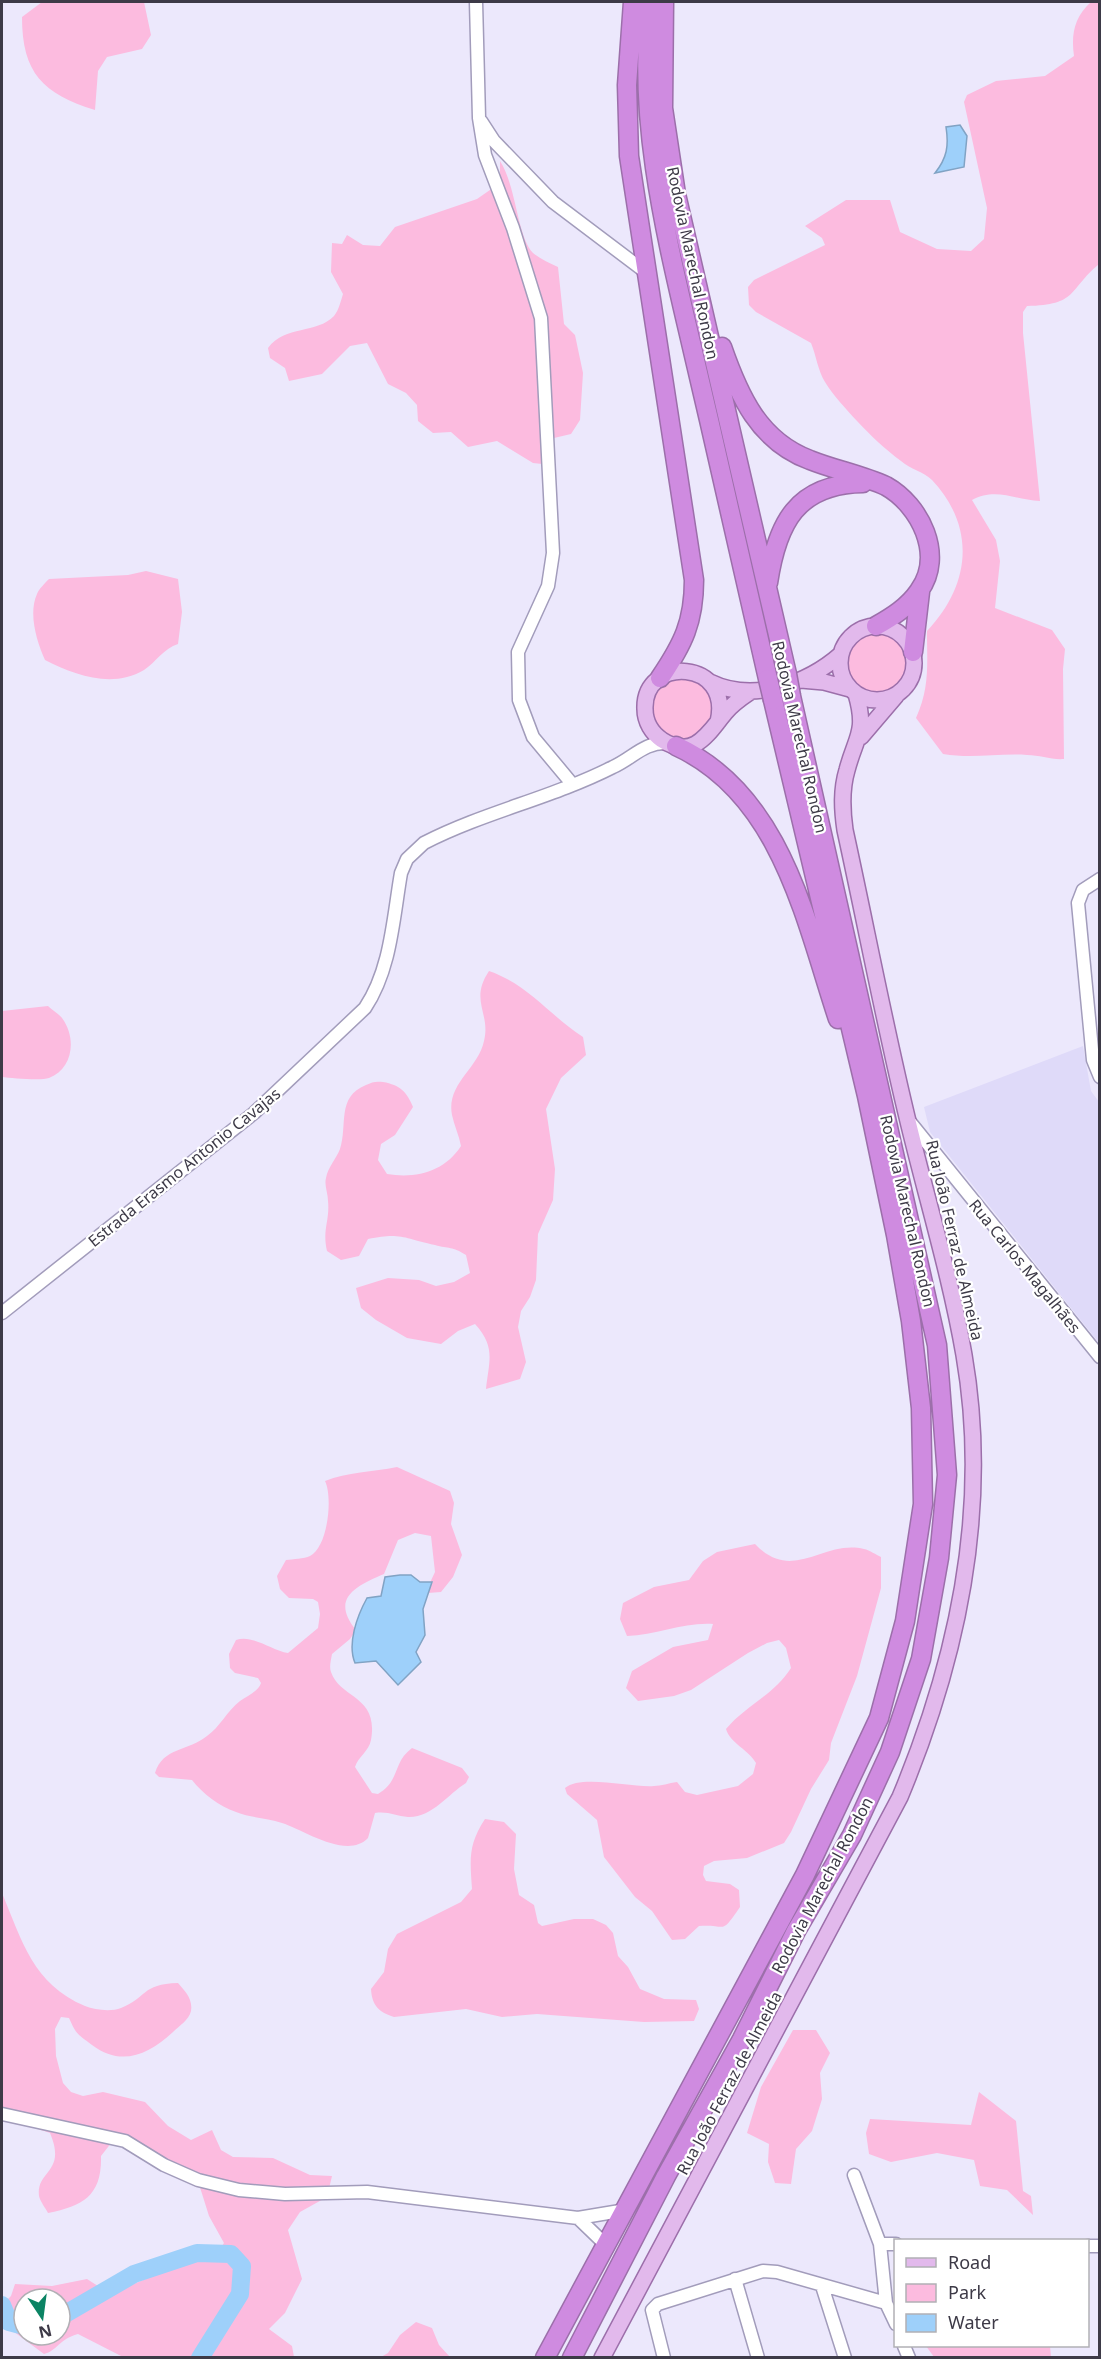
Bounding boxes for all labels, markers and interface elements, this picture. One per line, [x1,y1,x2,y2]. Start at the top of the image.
street label: Rodovia Marechal Rondon [662,164,724,362]
street label: Rodovia Marechal Rondon [767,639,833,835]
street label: Estrada Erasmo Antonio Cavajas [83,1082,285,1252]
street label: Rodovia Marechal Rondon [875,1113,941,1309]
street label: Rua João Ferraz de Almeida [921,1138,989,1342]
street label: Rua Carlos Magalhães [964,1194,1086,1338]
street label: Rodovia Marechal Rondon [766,1793,878,1977]
street label: Rua João Ferraz de Almeida [671,1987,787,2179]
legend [894,2239,1089,2347]
text: Road [948,2250,991,2274]
text: Park [948,2280,986,2304]
north arrow [12,2287,72,2347]
text: Water [948,2310,999,2334]
text: N [37,2319,54,2344]

